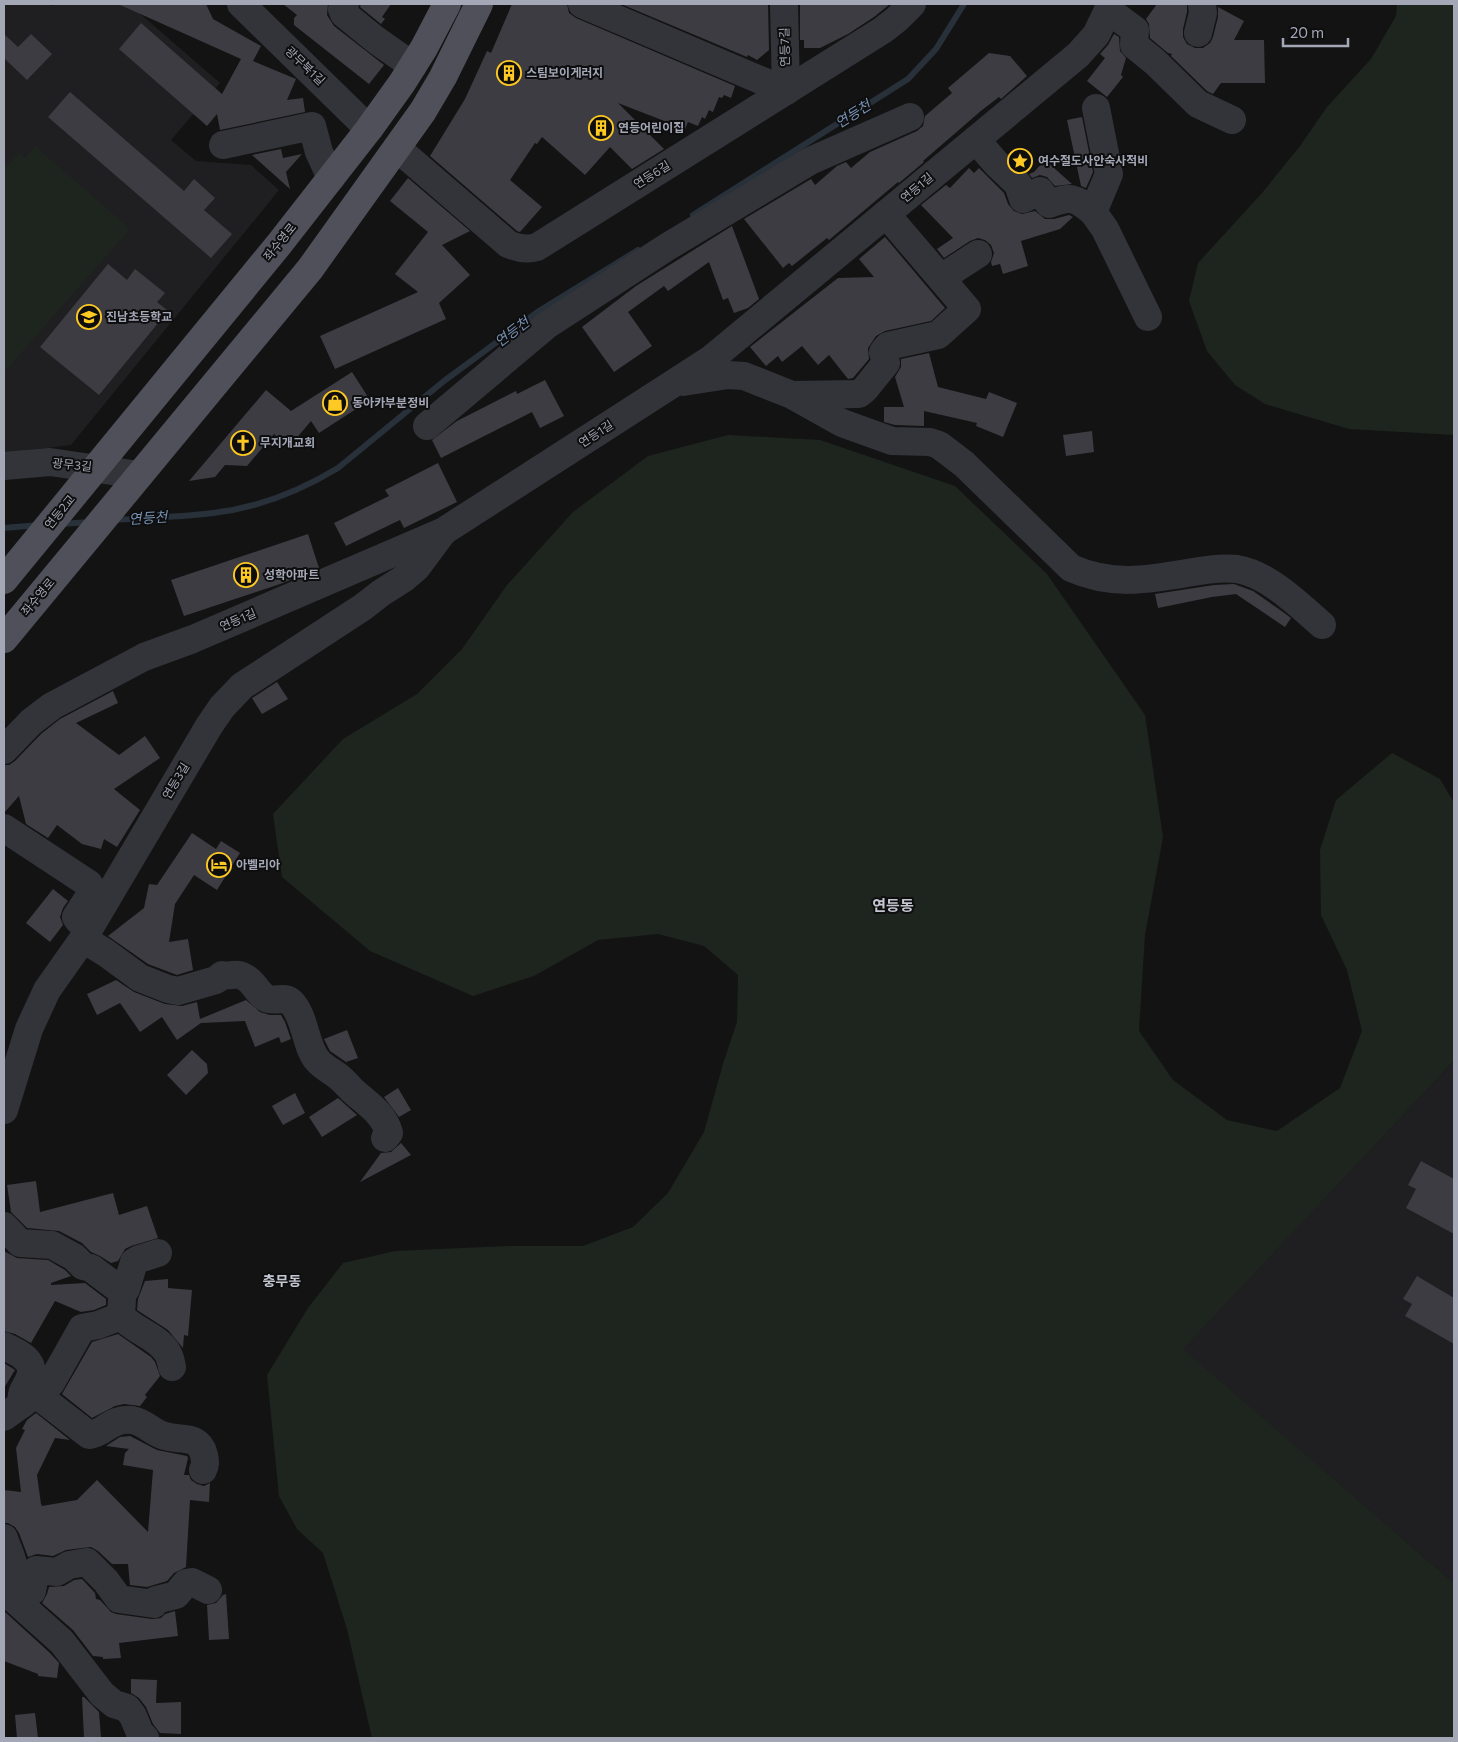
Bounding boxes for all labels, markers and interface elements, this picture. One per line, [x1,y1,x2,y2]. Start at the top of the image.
scale bar [1283,15,1348,47]
text: 20 m [1290,23,1324,41]
street label: 연등7길 [777,27,791,67]
street label: 광무북1길 [283,43,328,87]
building icon: 스팀보이게러지 [496,60,522,86]
place label: 스팀보이게러지 [526,65,603,79]
water label: 연등천 [832,96,875,131]
building icon: 연등어린이집 [588,115,614,141]
place label: 연등어린이집 [618,120,684,134]
place icon: 여수절도사안숙사적비 [1007,148,1033,174]
place label: 여수절도사안숙사적비 [1038,153,1148,167]
street label: 연등6길 [631,158,672,191]
street label: 연등1길 [897,170,936,205]
street label: 좌수영로 [260,220,299,263]
school or university icon: 진남초등학교 [76,304,102,330]
place label: 진남초등학교 [106,309,172,323]
water label: 연등천 [491,313,533,350]
shop icon: 동아카부분정비 [322,390,348,416]
place label: 동아카부분정비 [352,395,429,409]
street label: 연등1길 [576,417,615,449]
church icon: 무지개교회 [230,430,256,456]
place label: 무지개교회 [260,435,315,449]
street label: 광무3길 [51,455,93,473]
street label: 연등2교 [41,492,77,531]
water label: 연등천 [128,508,169,527]
building icon: 성학아파트 [233,562,259,588]
place label: 성학아파트 [264,567,319,581]
street label: 좌수영로 [18,575,57,618]
street label: 연등1길 [217,605,258,633]
street label: 연등3길 [159,760,191,801]
hotel icon: 아벨리아 [206,852,232,878]
place label: 아벨리아 [236,857,280,871]
district label: 연등동 [872,896,914,914]
district label: 충무동 [263,1272,301,1289]

